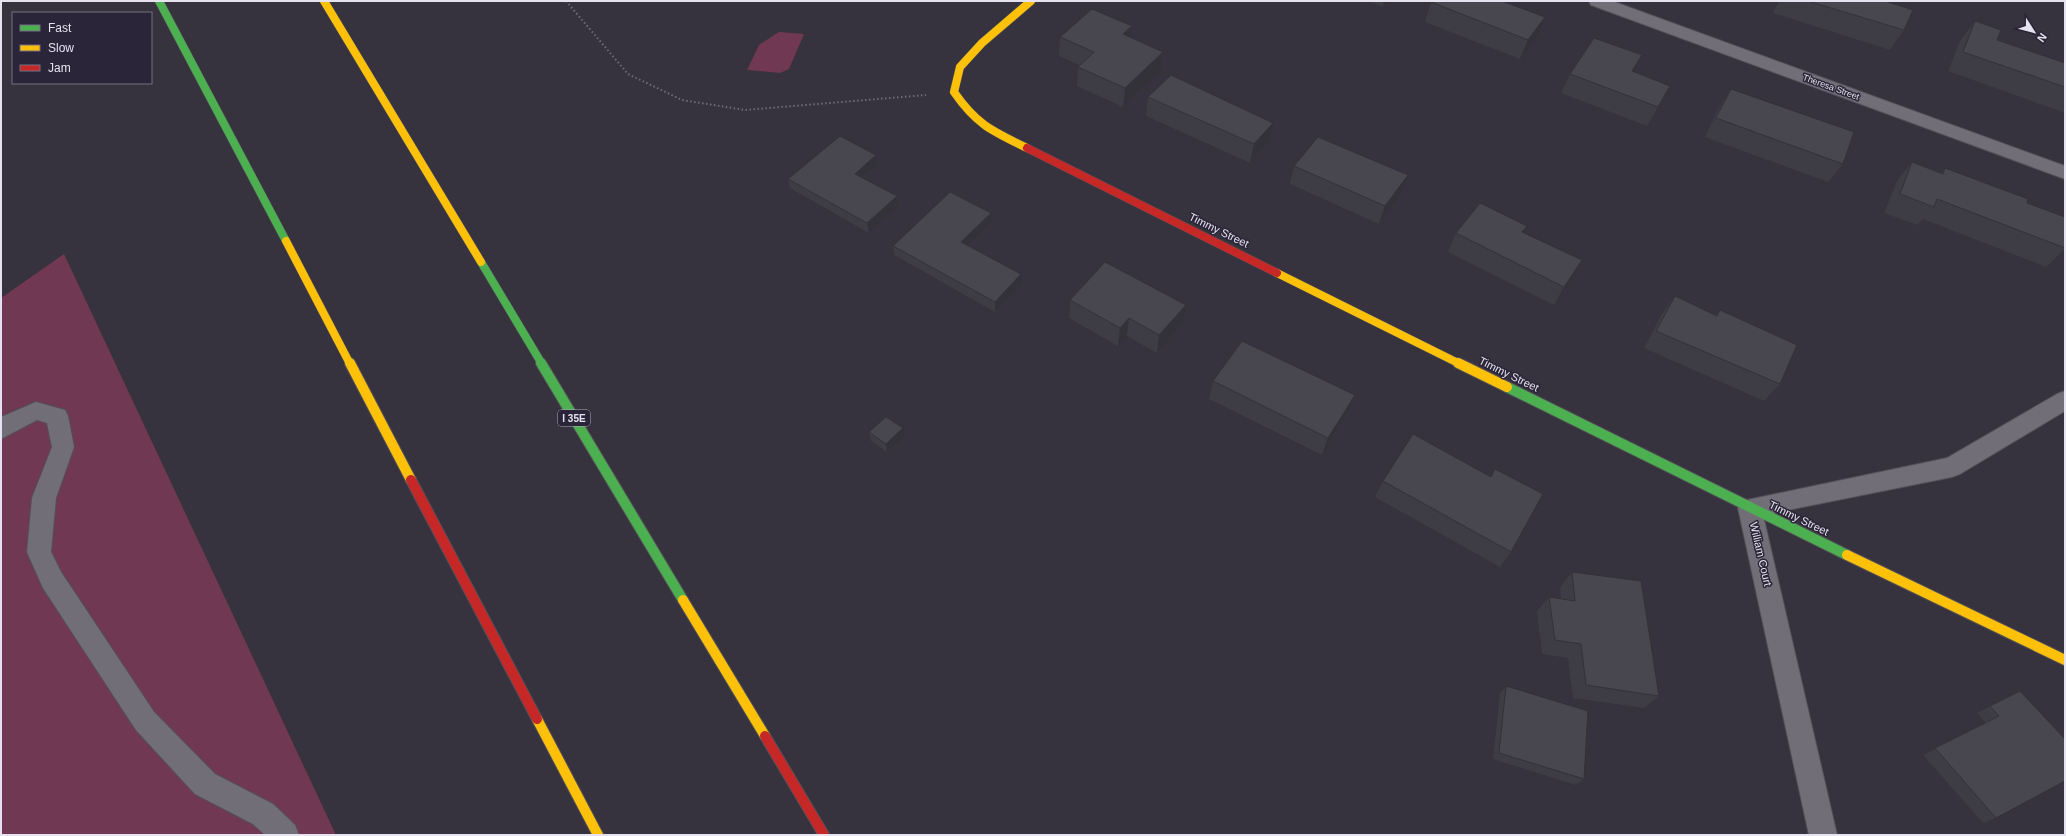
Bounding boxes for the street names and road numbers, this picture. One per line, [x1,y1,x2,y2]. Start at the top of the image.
street label: Theresa Street [1801,72,1861,102]
street label: Timmy Street [1187,210,1251,250]
street label: Timmy Street [1477,354,1541,394]
road number: I 35E [558,410,590,426]
street label: Timmy Street [1767,498,1831,538]
street label: William Court [1748,521,1774,587]

